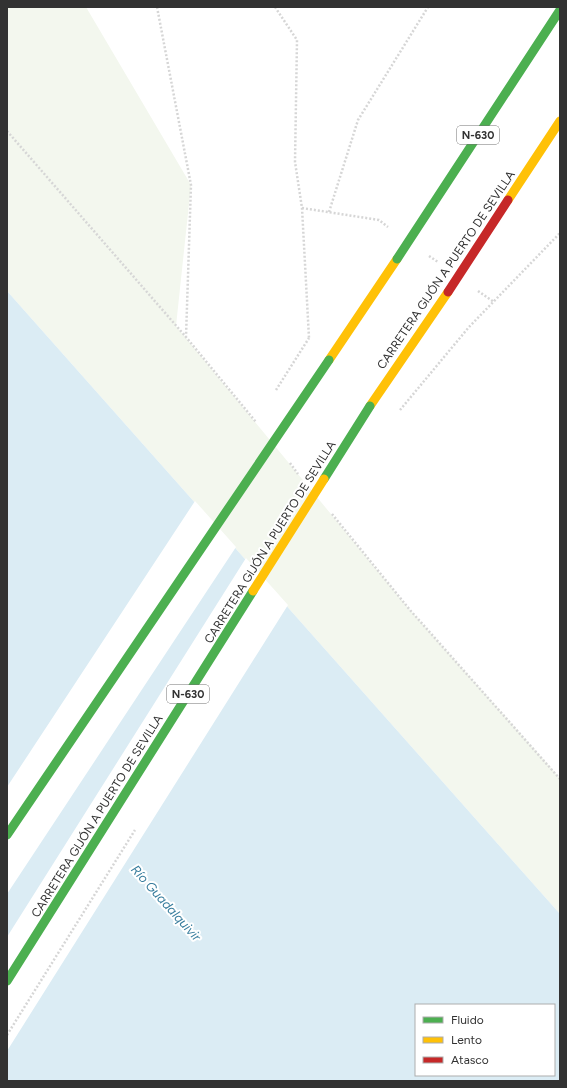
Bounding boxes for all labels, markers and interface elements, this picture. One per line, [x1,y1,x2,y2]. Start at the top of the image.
road number: N-630 [457,126,499,144]
street label: CARRETERA GIJÓN A PUERTO DE SEVILLA [374,168,518,372]
street label: CARRETERA GIJÓN A PUERTO DE SEVILLA [201,438,339,646]
road number: N-630 [167,685,209,703]
street label: CARRETERA GIJÓN A PUERTO DE SEVILLA [28,712,166,920]
water label: Río Guadalquivir [128,862,204,945]
legend [415,1004,555,1076]
text: Fluido [451,1013,484,1027]
text: Lento [451,1033,482,1047]
text: Atasco [451,1053,489,1067]

